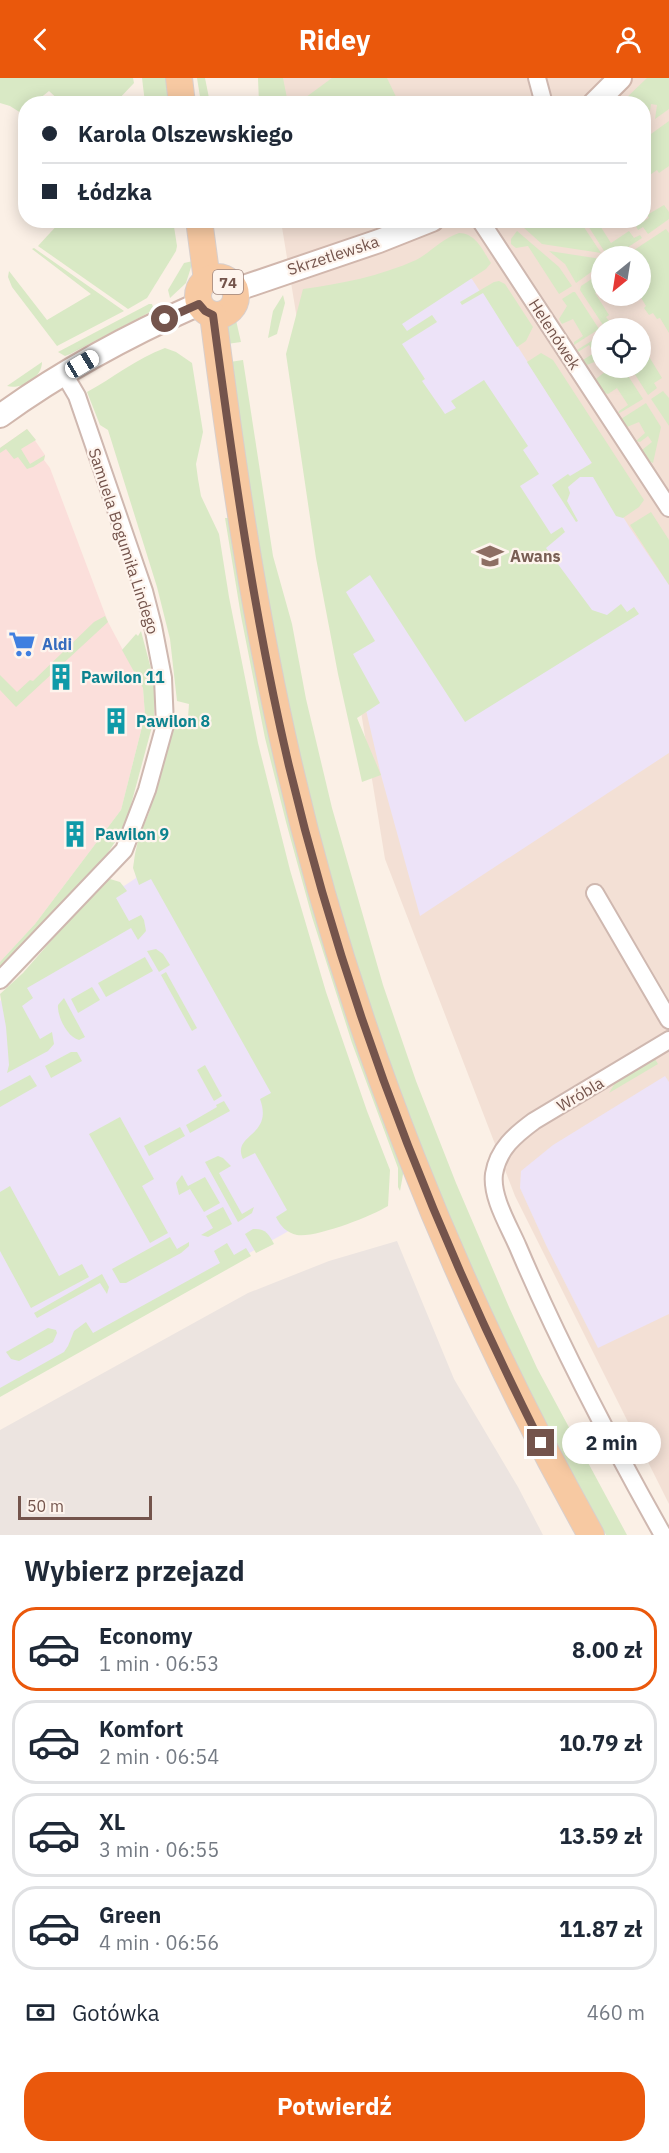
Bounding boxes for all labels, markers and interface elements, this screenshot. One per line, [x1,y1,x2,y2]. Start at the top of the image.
text: Ridey [299,22,370,57]
icon: back [24,23,57,56]
icon: person [612,23,645,56]
text: Karola Olszewskiego [78,119,293,148]
text: Łódzka [78,177,152,206]
street label: Skrzetlewska [285,231,382,279]
north arrow [591,246,651,306]
map controls [591,246,651,378]
road number: 74 [213,270,243,294]
street label: Helenówek [525,295,586,374]
route start [151,305,178,332]
button: locate [591,318,651,378]
car [62,347,102,381]
street label: Samuela Bogumiła Lindego [84,445,164,637]
school or university icon: Awans [475,541,505,571]
place label: Awans [510,546,561,566]
supermarket icon: Aldi [7,629,37,659]
place label: Aldi [42,634,72,654]
building icon: Pawilon 11 [46,662,76,692]
place label: Pawilon 11 [81,667,165,687]
building icon: Pawilon 8 [101,706,131,736]
place label: Pawilon 8 [136,711,210,731]
building icon: Pawilon 9 [60,819,90,849]
place label: Pawilon 9 [95,824,169,844]
street label: Wróbla [553,1072,607,1116]
callout: 2 min [562,1422,661,1464]
route end [527,1429,554,1456]
text: 2 min [585,1429,638,1456]
scale bar [18,1493,152,1520]
text: 50 m [27,1496,64,1516]
text: Wybierz przejazd [24,1553,245,1588]
text: Economy [99,1621,193,1650]
icon: car [27,1622,81,1676]
text: 8.00 zł [572,1635,642,1664]
text: 1 min · 06:53 [99,1650,219,1677]
text: Komfort [99,1714,184,1743]
icon: car [27,1715,81,1769]
text: 10.79 zł [559,1728,642,1757]
text: 2 min · 06:54 [99,1743,219,1770]
text: XL [99,1807,125,1836]
icon: car [27,1808,81,1862]
text: 13.59 zł [559,1821,642,1850]
text: 3 min · 06:55 [99,1836,219,1863]
text: Green [99,1900,161,1929]
icon: car [27,1901,81,1955]
text: 11.87 zł [559,1914,642,1943]
text: 4 min · 06:56 [99,1929,219,1956]
icon: cash [24,1996,57,2029]
text: Gotówka [72,1998,160,2027]
text: 460 m [587,1999,645,2026]
button: Potwierdź [24,2072,645,2141]

